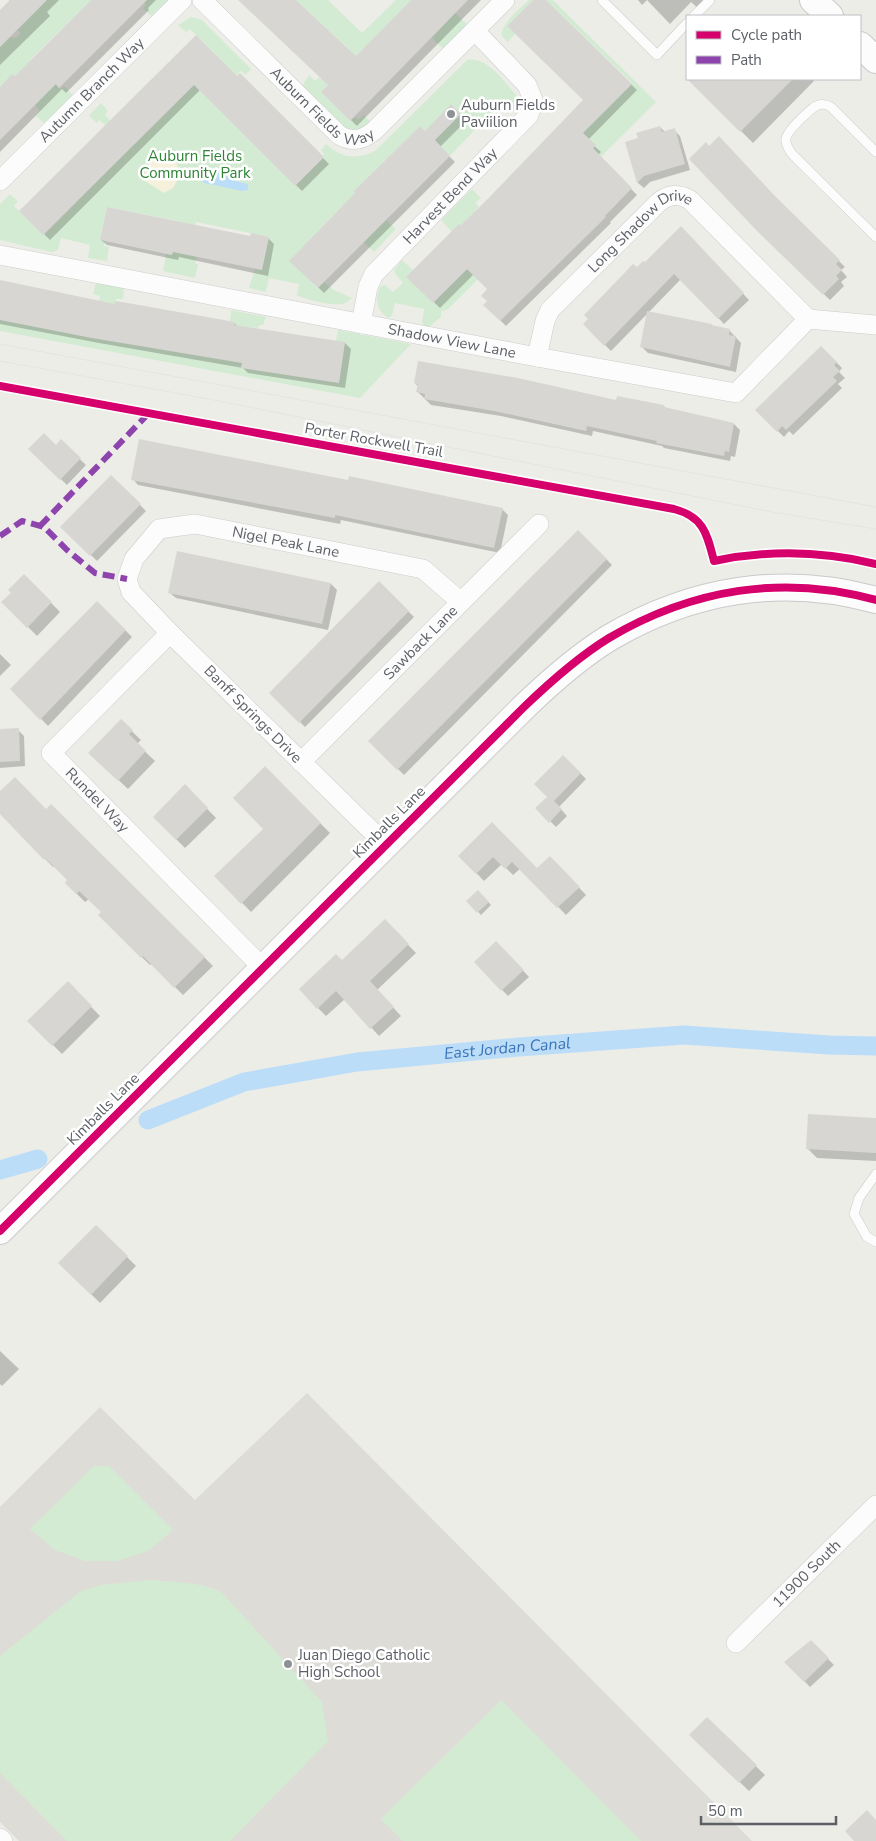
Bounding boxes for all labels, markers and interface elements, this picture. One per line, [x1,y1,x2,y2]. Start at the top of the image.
legend [686,15,861,80]
text: Cycle path [731,25,802,45]
street label: Autumn Branch Way [34,33,149,147]
text: Path [731,50,762,70]
street label: Auburn Fields Way [266,63,378,150]
place label: Auburn Fields Paviilion [461,95,555,132]
marker: Auburn Fields Paviilion [445,108,457,120]
street label: Harvest Bend Way [398,143,502,249]
park label: Auburn Fields Community Park [140,146,251,183]
street label: Long Shadow Drive [583,185,697,277]
street label: Shadow View Lane [386,319,518,363]
street label: Porter Rockwell Trail [303,418,445,462]
street label: Nigel Peak Lane [231,522,341,562]
street label: Sawback Lane [379,601,462,684]
street label: Banff Springs Drive [200,661,306,767]
street label: Rundel Way [61,763,134,837]
street label: Kimballs Lane [348,781,430,863]
water label: East Jordan Canal [443,1032,572,1065]
street label: Kimballs Lane [62,1068,144,1150]
street label: 11900 South [768,1535,845,1612]
place label: Juan Diego Catholic High School [297,1645,430,1682]
marker: Juan Diego Catholic High School [282,1658,294,1670]
scale bar [701,1794,836,1826]
text: 50 m [708,1801,743,1821]

